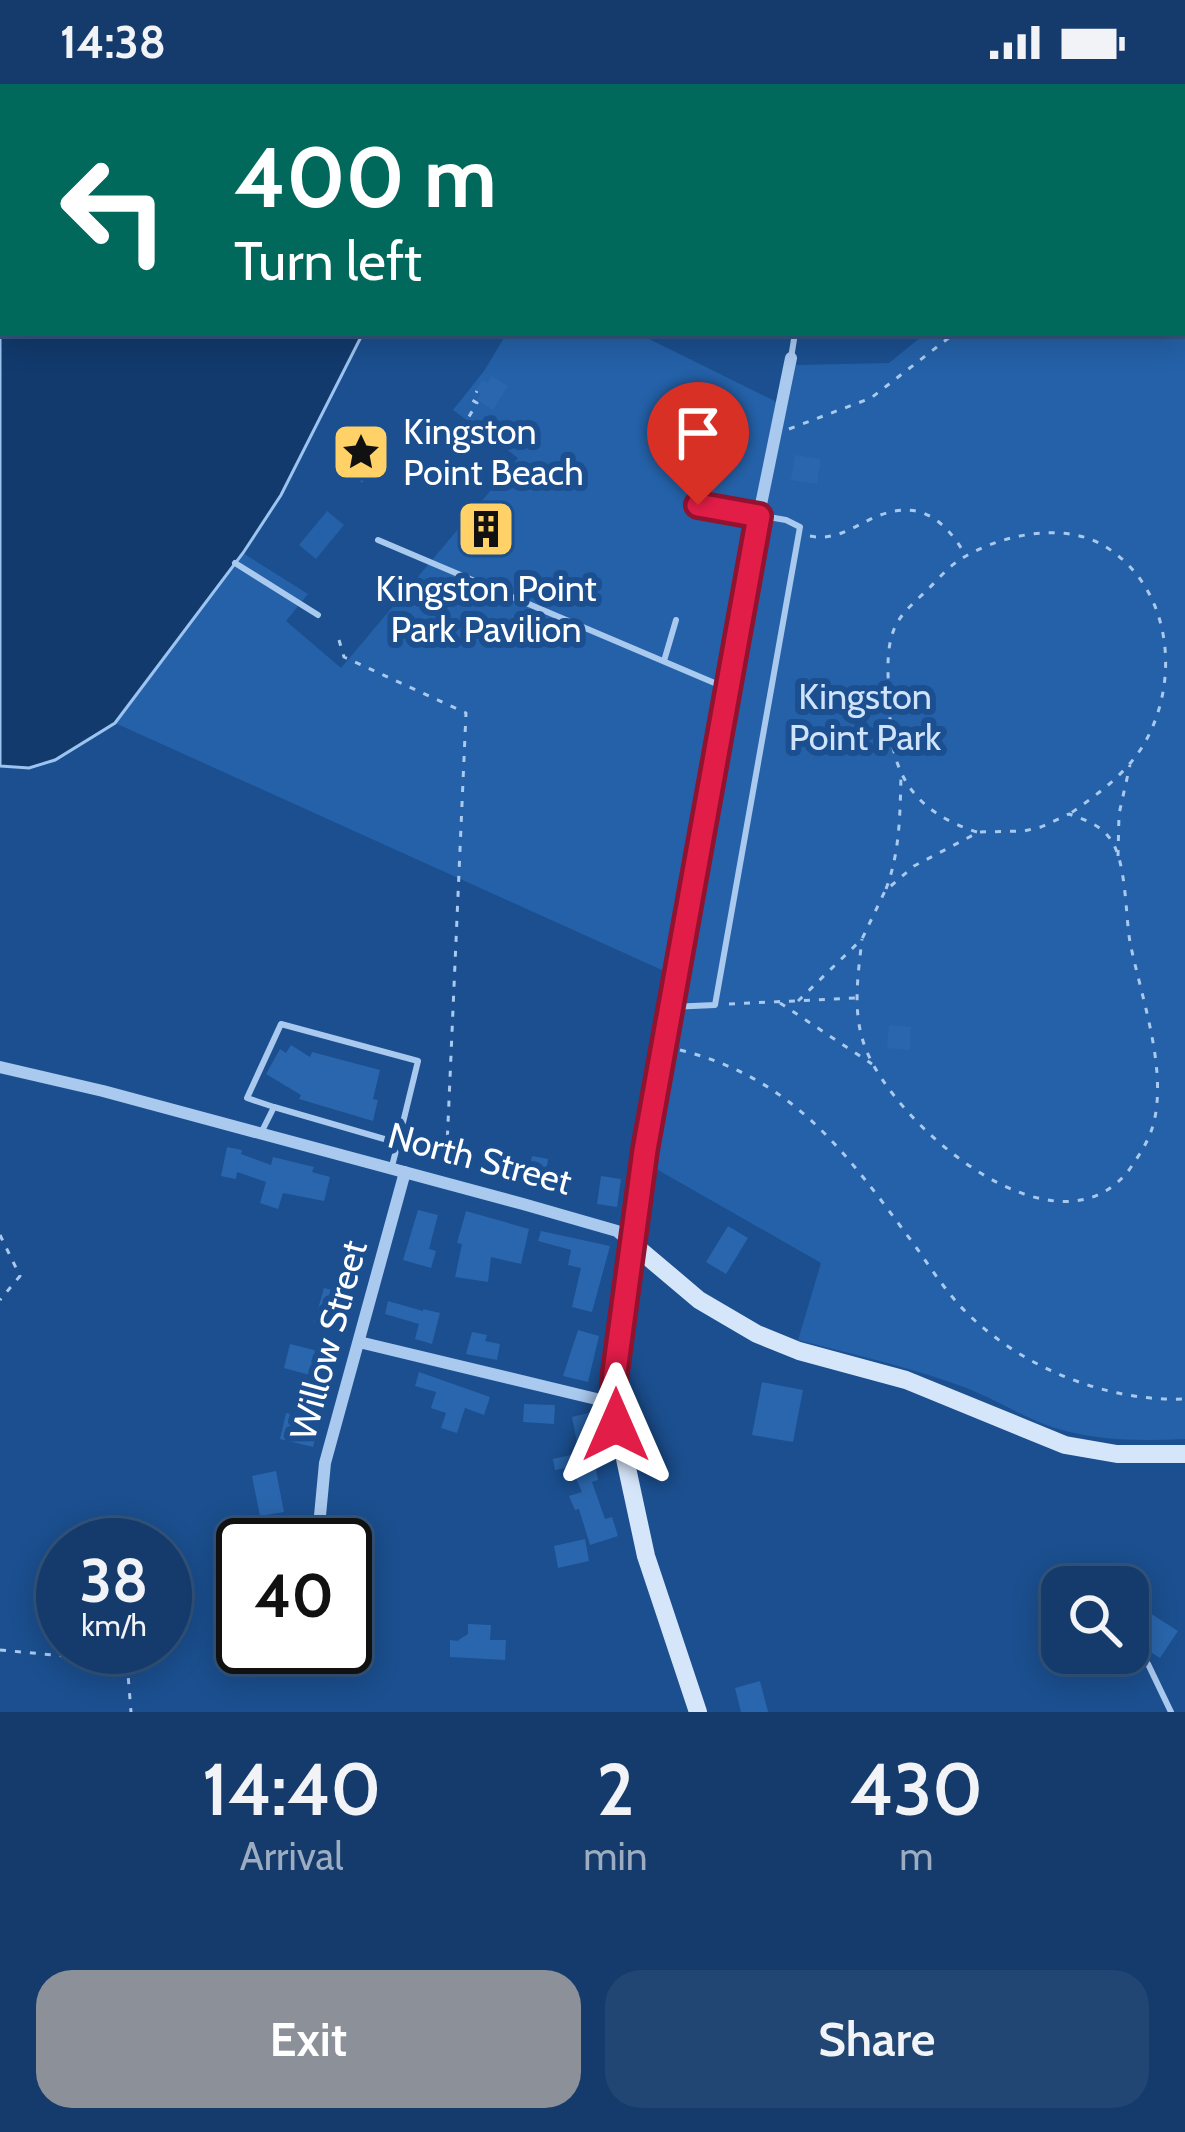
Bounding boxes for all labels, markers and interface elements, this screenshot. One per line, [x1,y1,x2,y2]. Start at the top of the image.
text: 14:38 [60,15,166,69]
text: 400 m [234,126,497,228]
icon: left [36,132,192,288]
text: Turn left [234,228,422,294]
pin [647,382,749,505]
icon: arrive [665,400,731,466]
place label: Kingston Point Beach [403,409,584,494]
place icon: Kingston Point Beach [330,421,392,483]
building icon: Kingston Point Park Pavilion [455,498,517,560]
place label: Kingston Point Park Pavilion [375,566,597,651]
park label: Kingston Point Park [789,674,942,759]
street label: North Street [383,1112,577,1204]
street label: Willow Street [280,1235,376,1445]
position arrow [553,1362,679,1488]
speed limit sign: 40 [216,1518,372,1674]
text: 38 [80,1544,148,1617]
map controls [1041,1566,1149,1674]
button: search [1041,1566,1149,1674]
text: km/h [81,1607,147,1644]
text: 14:40 [202,1746,381,1833]
text: 2 [596,1746,634,1833]
text: 430 [850,1746,983,1833]
text: Arrival [240,1832,344,1880]
text: min [583,1832,648,1880]
text: m [899,1832,933,1880]
button: Exit [36,1970,581,2108]
button: Share [605,1970,1149,2108]

